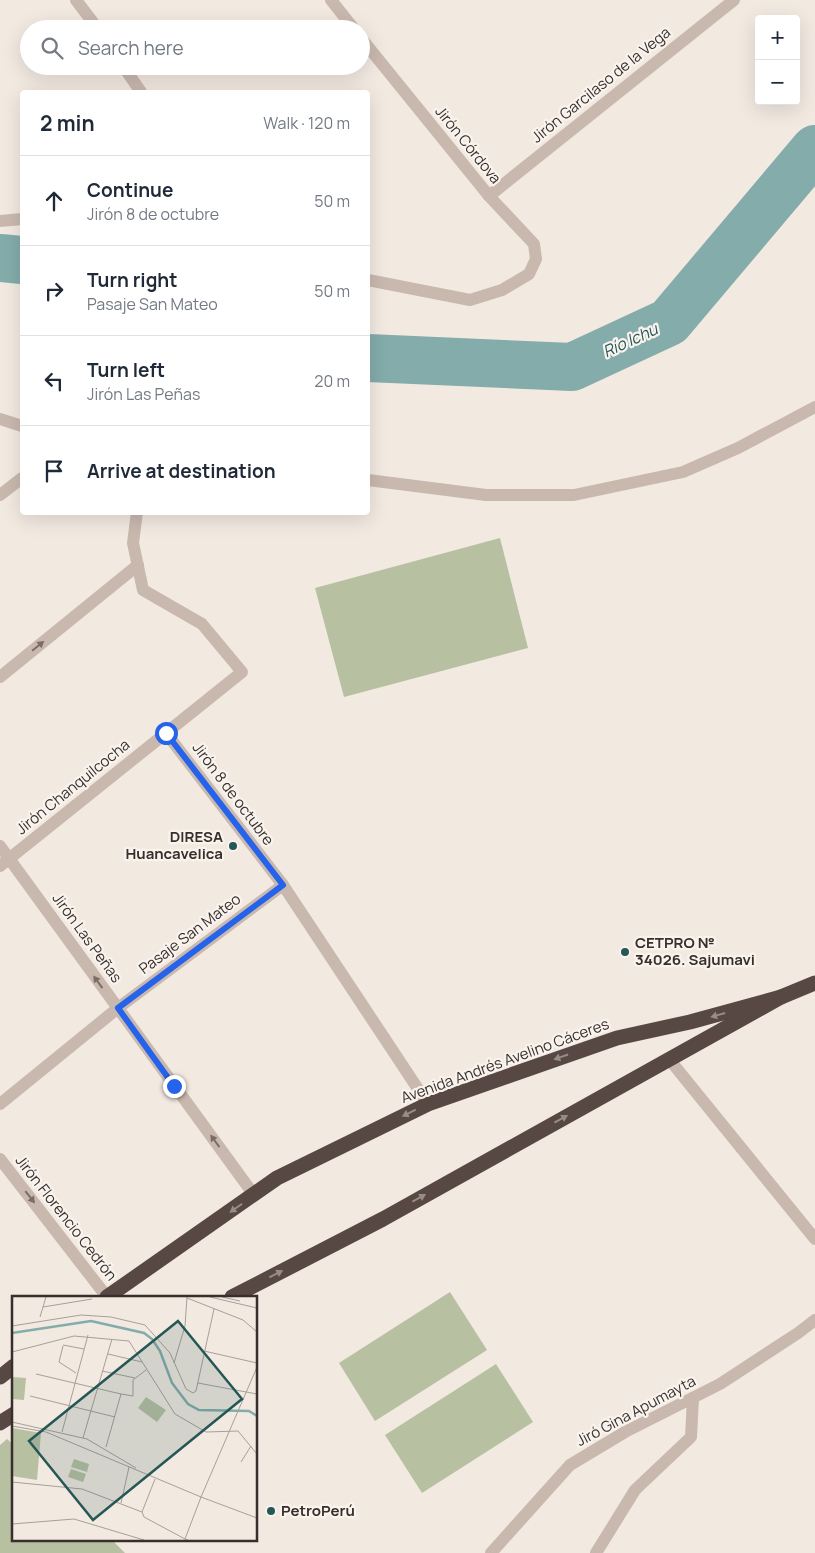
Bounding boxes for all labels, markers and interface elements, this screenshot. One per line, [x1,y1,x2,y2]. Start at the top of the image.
map controls [755,15,800,105]
button: + [755,15,800,60]
search box [20,20,370,75]
street label: Jirón Garcilaso de la Vega [527,22,675,147]
icon: search [38,34,66,62]
text: Search here [78,35,184,61]
button: − [755,60,800,105]
street label: Jirón Córdova [431,101,506,188]
text: 2 min [40,109,95,137]
text: Walk · 120 m [263,112,350,134]
text: Continue [87,177,173,203]
icon: ahead [40,187,68,215]
text: 50 m [314,190,350,212]
text: Jirón 8 de octubre [87,203,219,225]
text: Turn right [87,267,177,293]
icon: right [40,277,68,305]
text: 50 m [314,280,350,302]
text: Pasaje San Mateo [87,293,218,315]
water label: Río Ichu [599,317,662,362]
text: Turn left [87,357,165,383]
icon: left [40,367,68,395]
text: 20 m [314,370,350,392]
text: Jirón Las Peñas [87,383,200,405]
icon: arrive [40,457,68,485]
text: Arrive at destination [87,458,276,484]
one-way arrow [31,641,44,652]
route start [155,722,178,745]
street label: Jirón Chanquilcocha [11,734,134,839]
street label: Jirón 8 de octubre [188,738,279,850]
place label: DIRESA Huancavelica [125,826,223,864]
marker: DIRESA Huancavelica [227,840,239,852]
street label: Pasaje San Mateo [134,888,245,979]
street label: Jirón Las Peñas [48,889,127,987]
place label: CETPRO № 34026. Sajumavi [635,932,755,970]
marker: CETPRO № 34026. Sajumavi [619,946,631,958]
one-way arrow [93,976,104,989]
one-way arrow [710,1011,725,1019]
street label: Avenida Andrés Avelino Cáceres [398,1013,612,1108]
one-way arrow [553,1053,568,1061]
route end [163,1075,186,1098]
one-way arrow [402,1109,416,1117]
one-way arrow [555,1115,568,1124]
one-way arrow [210,1134,220,1148]
street label: Jirón Florencio Cedrón [11,1151,122,1285]
one-way arrow [24,1190,35,1203]
one-way arrow [413,1194,426,1203]
one-way arrow [229,1203,242,1213]
one-way arrow [268,1270,283,1278]
inset map [12,1296,258,1540]
street label: Jiró Gina Apumayta [572,1370,699,1451]
place label: PetroPerú [281,1500,355,1521]
marker: PetroPerú [265,1505,277,1517]

